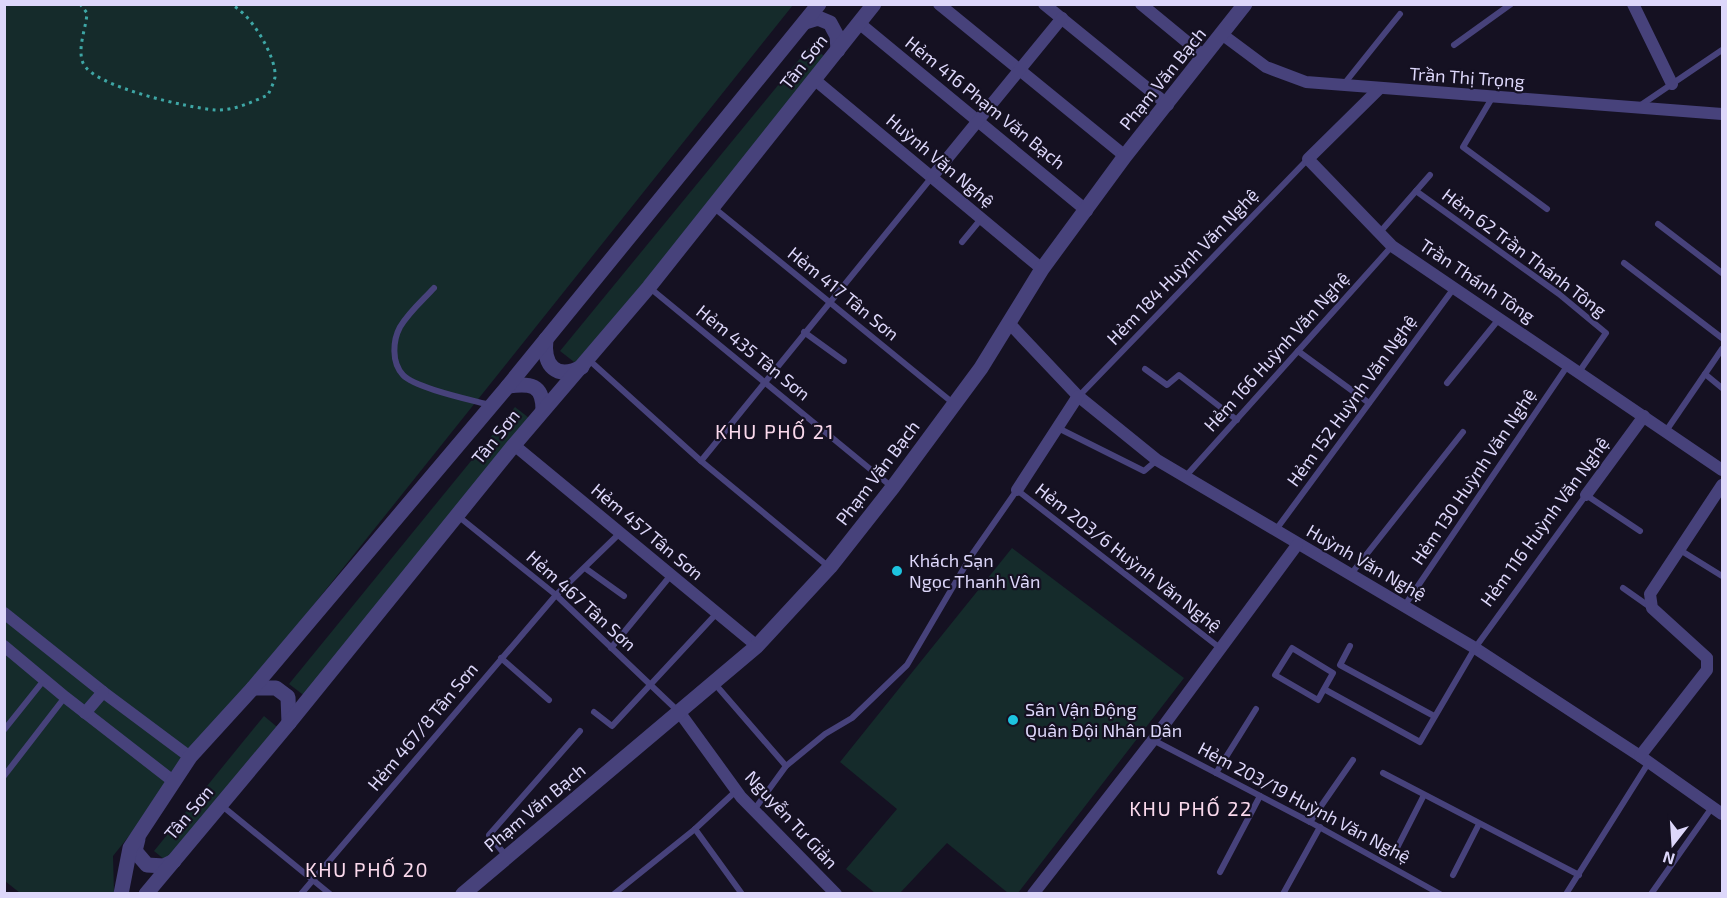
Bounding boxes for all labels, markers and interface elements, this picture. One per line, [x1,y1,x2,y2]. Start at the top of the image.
street label: Phạm Văn Bạch [1114,23,1210,134]
street label: Tân Sơn [775,29,832,93]
street label: Hẻm 416 Phạm Văn Bạch [901,31,1070,174]
street label: Trần Thị Trọng [1409,62,1525,92]
street label: Huỳnh Văn Nghệ [882,109,999,212]
street label: Hẻm 184 Huỳnh Văn Nghệ [1102,184,1263,349]
street label: Hẻm 62 Trần Thánh Tông [1437,184,1611,322]
street label: Trần Thánh Tông [1415,234,1539,328]
street label: Hẻm 417 Tân Sơn [784,242,904,345]
street label: Hẻm 166 Huỳnh Văn Nghệ [1199,267,1354,436]
street label: Hẻm 435 Tân Sơn [692,300,815,405]
street label: Hẻm 152 Huỳnh Văn Nghệ [1282,310,1421,490]
street label: Hẻm 130 Huỳnh Văn Nghệ [1406,384,1540,569]
street label: Tân Sơn [466,405,524,468]
street label: Phạm Văn Bạch [831,416,924,529]
district label: KHU PHỐ 21 [715,418,835,443]
street label: Hẻm 116 Huỳnh Văn Nghệ [1475,432,1613,610]
street label: Hẻm 457 Tân Sơn [587,478,708,584]
street label: Hẻm 203/6 Huỳnh Văn Nghệ [1031,478,1226,637]
street label: Huỳnh Văn Nghệ [1303,519,1430,605]
street label: Hẻm 467 Tân Sơn [522,545,641,655]
place label: Khách Sạn Ngọc Thanh Vân [909,549,1040,592]
marker: Khách Sạn Ngọc Thanh Vân [890,564,904,578]
street label: Hẻm 467/8 Tân Sơn [362,658,482,795]
place label: Sân Vận Động Quân Đội Nhân Dân [1025,698,1182,741]
marker: Sân Vận Động Quân Đội Nhân Dân [1006,713,1020,727]
street label: Hẻm 203/19 Huỳnh Văn Nghệ [1195,737,1414,868]
street label: Phạm Văn Bạch [479,758,589,856]
street label: Nguyễn Tư Giản [741,766,843,873]
street label: Tân Sơn [159,781,217,844]
district label: KHU PHỐ 22 [1129,795,1253,820]
north arrow [1643,814,1703,874]
text: N [1660,848,1677,870]
district label: KHU PHỐ 20 [305,856,429,881]

